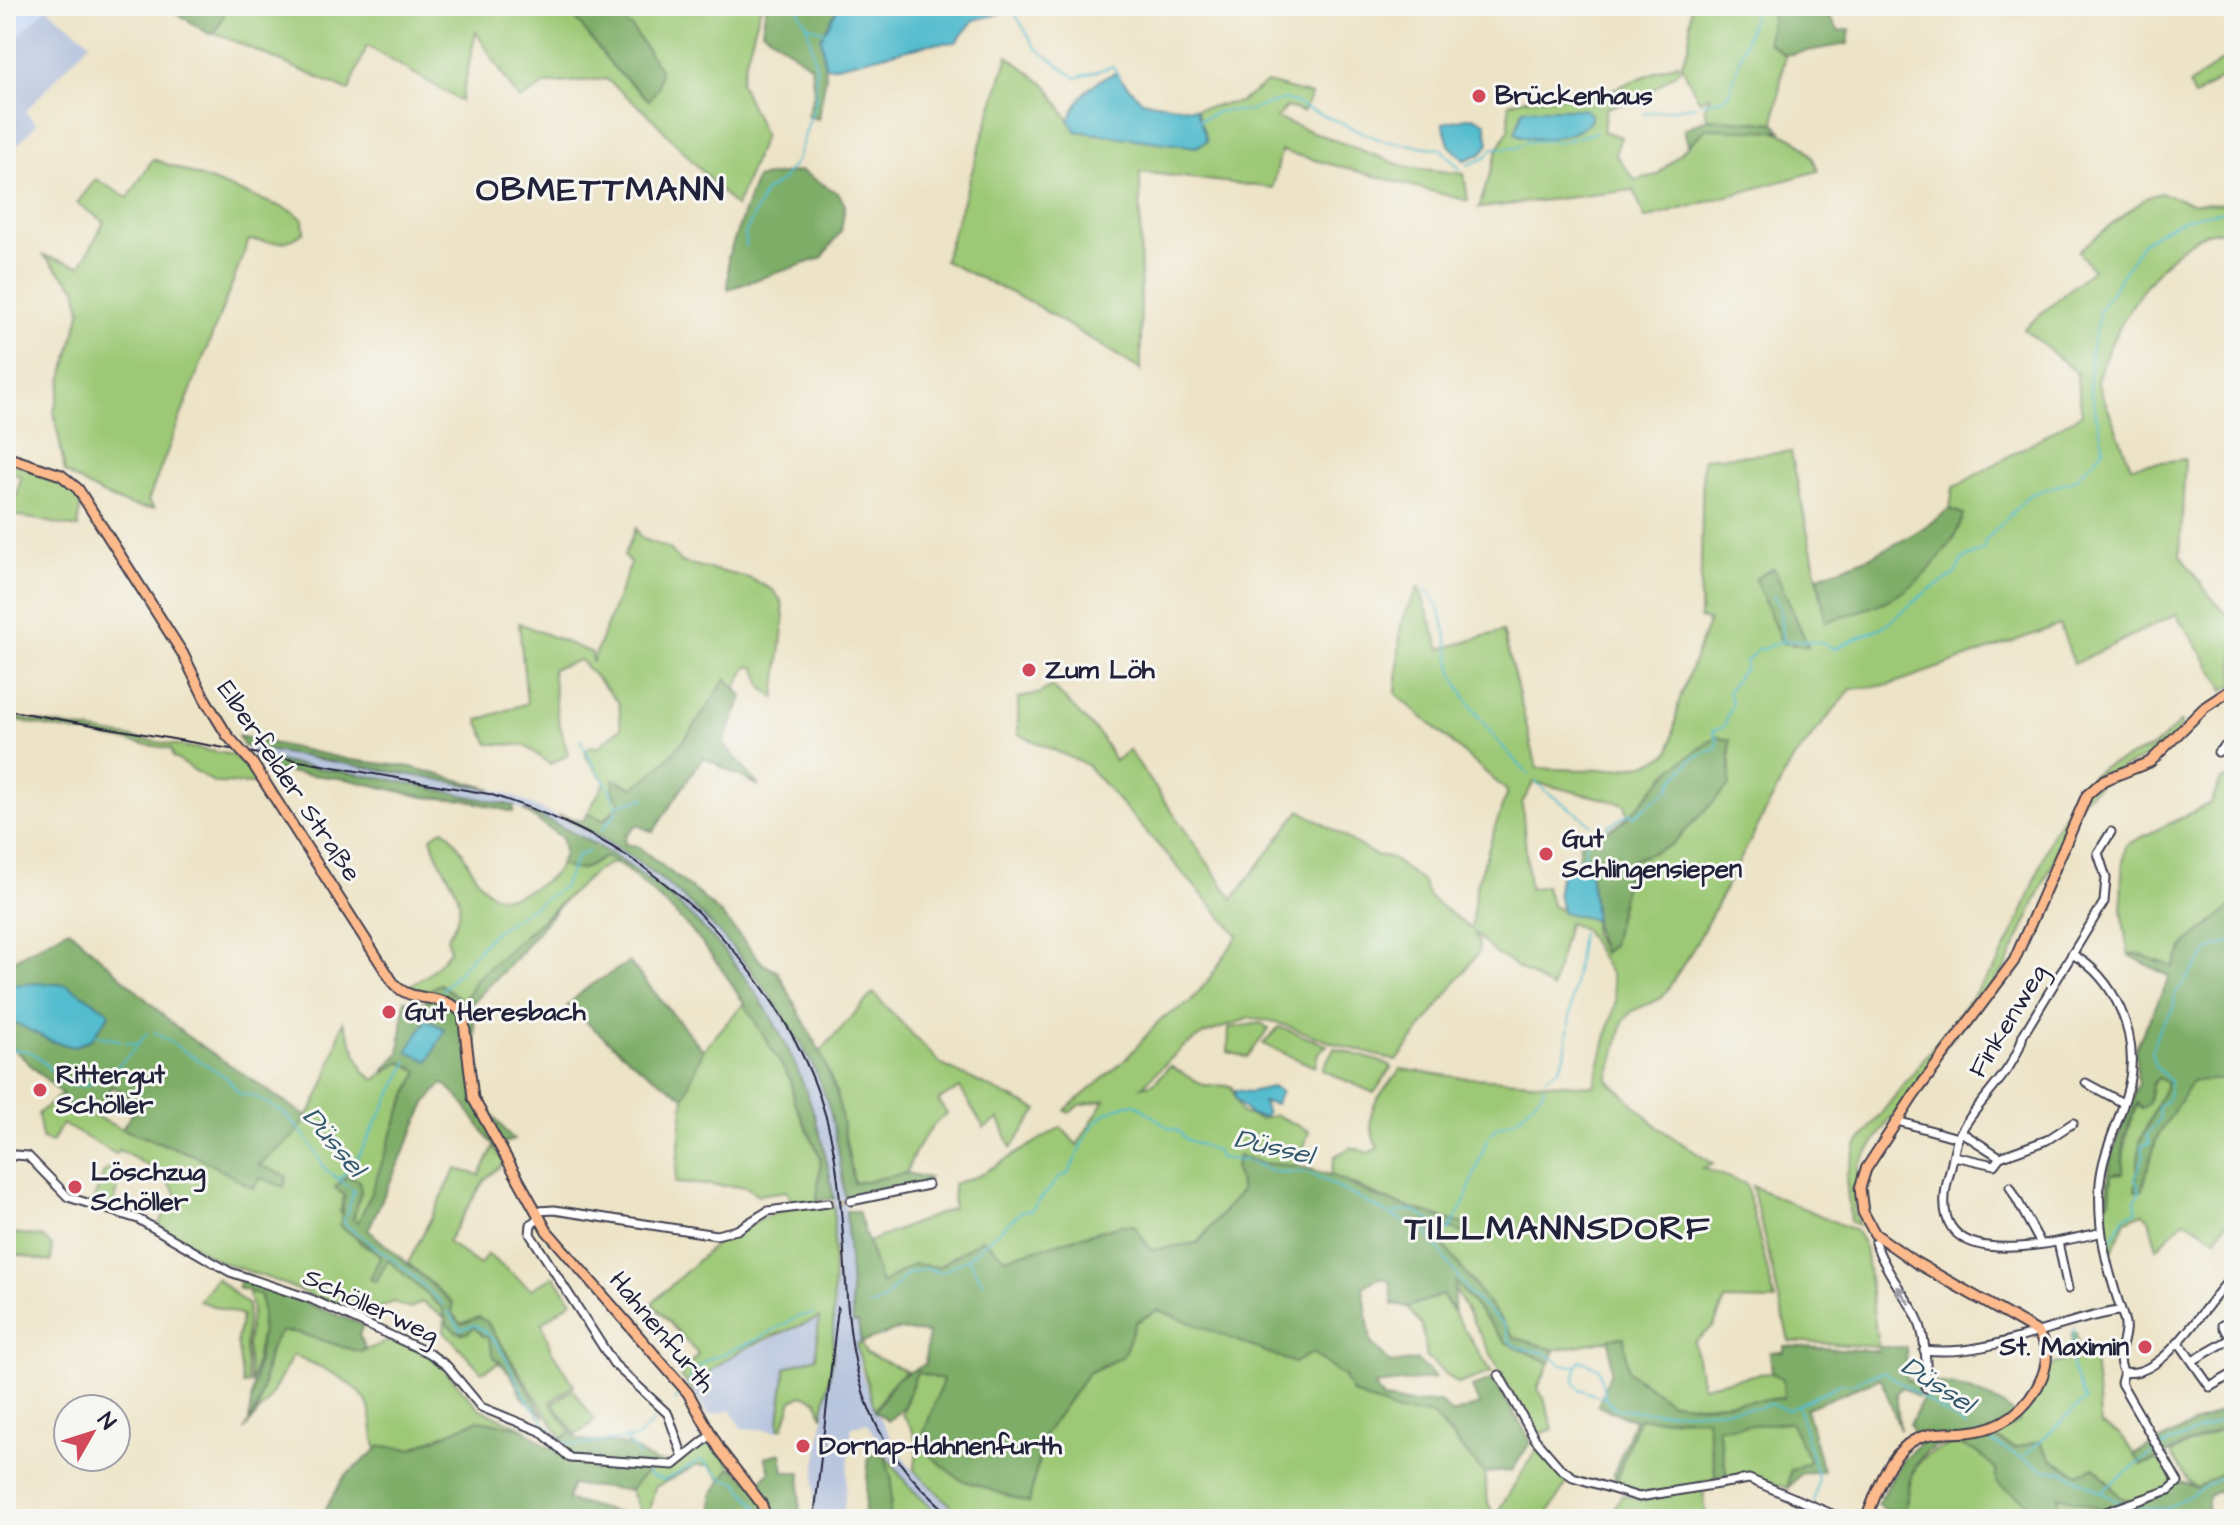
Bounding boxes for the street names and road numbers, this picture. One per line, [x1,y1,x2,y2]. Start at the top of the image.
street label: Elberfelder Straße [208,673,370,889]
street label: Finkenweg [1960,958,2058,1086]
street label: Schöllerweg [297,1259,445,1355]
street label: Hahnenfurth [601,1264,724,1400]

